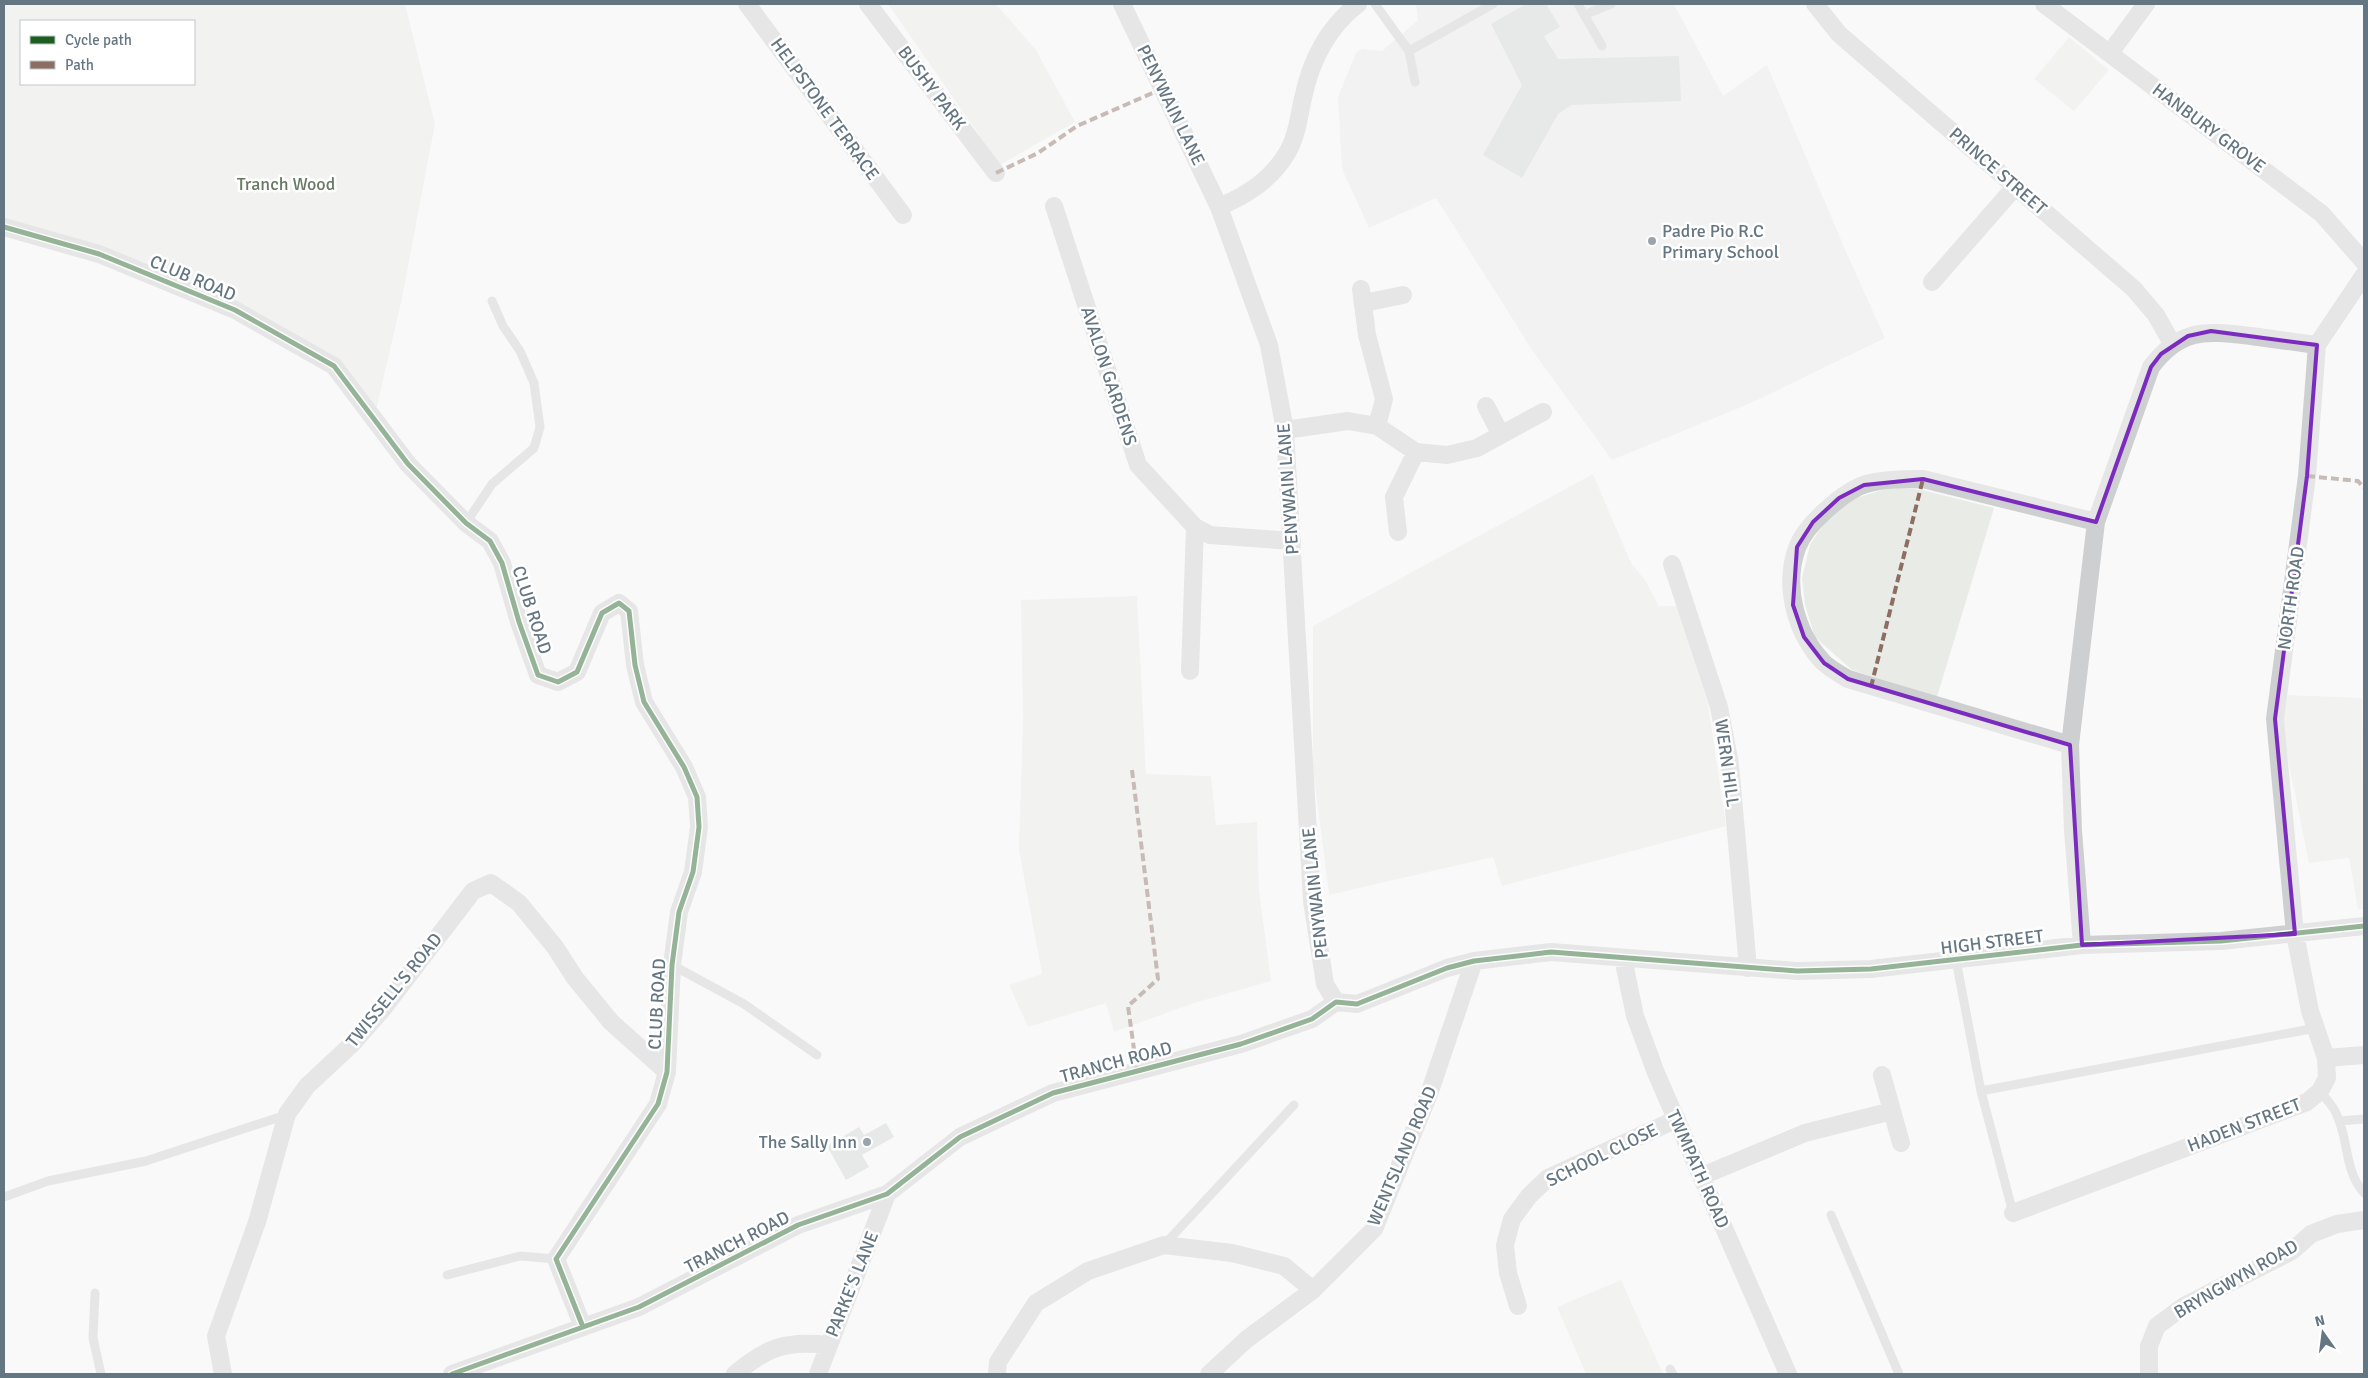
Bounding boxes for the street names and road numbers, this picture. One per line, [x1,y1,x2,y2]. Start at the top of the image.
street label: HELPSTONE TERRACE [766,34,884,184]
street label: PENYWAIN LANE [1132,41,1210,169]
street label: BUSHY PARK [893,42,971,135]
street label: HANBURY GROVE [2148,78,2270,178]
street label: PRINCE STREET [1945,123,2051,219]
street label: CLUB ROAD [147,250,239,306]
street label: AVALON GARDENS [1076,304,1142,448]
street label: PENYWAIN LANE [1272,423,1304,555]
street label: NORTH ROAD [2273,545,2309,651]
street label: CLUB ROAD [507,563,557,657]
street label: WERN HILL [1710,718,1744,808]
street label: PENYWAIN LANE [1297,826,1333,960]
street label: HIGH STREET [1939,925,2045,959]
street label: TWISSELL'S ROAD [341,928,447,1052]
street label: CLUB ROAD [644,958,670,1050]
street label: TRANCH ROAD [1058,1037,1174,1087]
street label: WENTSLAND ROAD [1363,1083,1441,1229]
street label: HADEN STREET [2184,1093,2304,1157]
street label: TWMPATH ROAD [1662,1106,1734,1232]
street label: SCHOOL CLOSE [1543,1118,1661,1192]
street label: TRANCH ROAD [681,1206,793,1278]
street label: PARKE'S LANE [821,1228,883,1340]
street label: BRYNGWYN ROAD [2170,1235,2302,1323]

